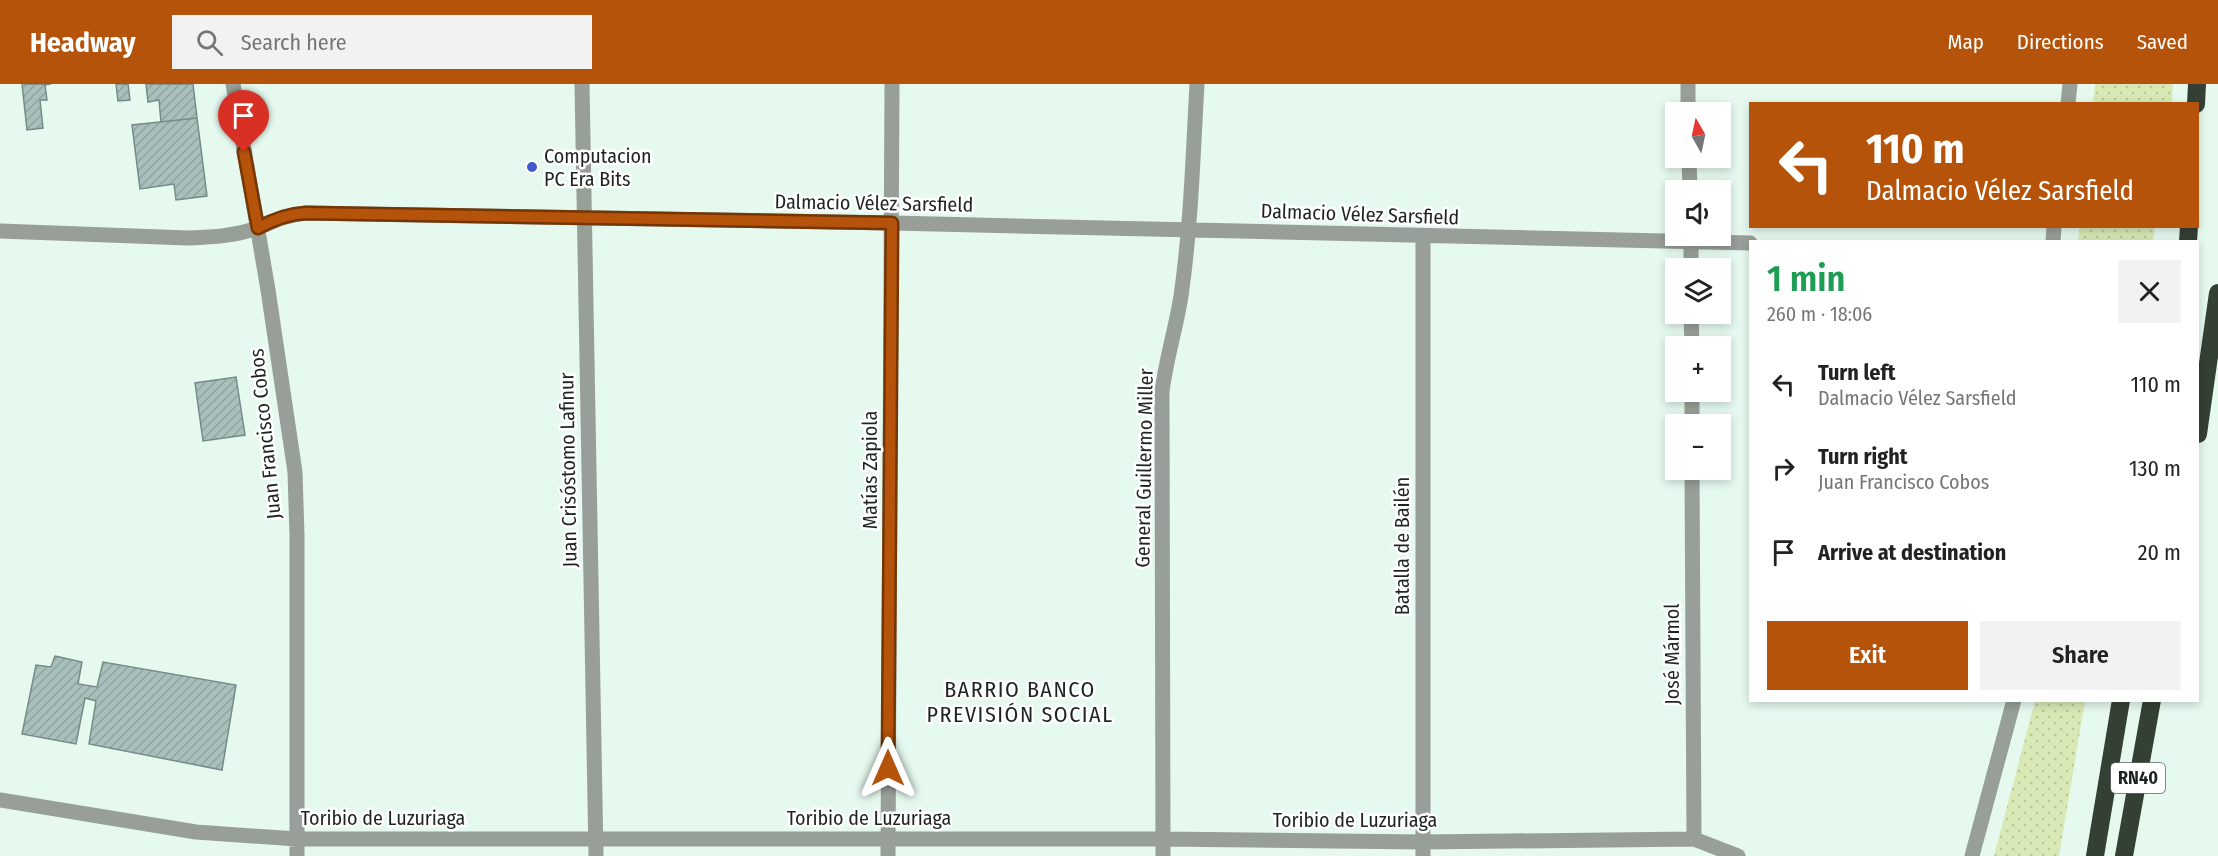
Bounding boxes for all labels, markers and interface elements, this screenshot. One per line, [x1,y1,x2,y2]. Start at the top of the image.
search box [172,15,592,69]
text: Headway [30,26,136,59]
icon: search [193,26,226,59]
text: Search here [241,29,347,56]
text: Map [1947,29,1984,55]
text: Directions [2017,29,2104,55]
text: Saved [2137,29,2188,55]
pin [218,90,269,152]
icon: arrive [227,99,260,132]
north arrow [1665,102,1731,168]
map controls [1665,102,1731,480]
text: 110 m [1866,124,1965,174]
icon: left [1767,126,1845,204]
place label: Computacion PC Era Bits [544,144,652,191]
marker: Computacion PC Era Bits [525,160,539,174]
text: Dalmacio Vélez Sarsfield [1866,175,2134,207]
button: sound [1665,180,1731,246]
street label: Dalmacio Vélez Sarsfield [775,189,973,217]
street label: Dalmacio Vélez Sarsfield [1260,199,1460,229]
text: 1 min [1767,257,1845,301]
button: layers [1665,258,1731,324]
button: close [2118,260,2181,323]
text: 260 m · 18:06 [1767,302,1872,326]
button: + [1665,336,1731,402]
street label: Juan Francisco Cobos [244,348,286,520]
text: Turn left [1818,359,1896,386]
street label: General Guillermo Miller [1130,368,1158,568]
icon: left [1767,368,1800,401]
text: 110 m [2131,371,2181,398]
street label: Juan Crisóstomo Lafinur [554,372,582,568]
text: Dalmacio Vélez Sarsfield [1818,386,2017,410]
street label: Matías Zapiola [858,411,882,529]
button: − [1665,414,1731,480]
text: Turn right [1818,443,1907,470]
icon: right [1767,452,1800,485]
text: 130 m [2129,455,2181,482]
text: Juan Francisco Cobos [1818,470,1989,494]
street label: Batalla de Bailén [1390,477,1414,615]
icon: arrive [1767,536,1800,569]
text: Arrive at destination [1818,539,2006,566]
text: 20 m [2138,539,2181,566]
street label: José Mármol [1660,603,1684,705]
button: Exit [1767,621,1968,690]
button: Share [1980,621,2181,690]
district label: BARRIO BANCO PREVISIÓN SOCIAL [927,676,1113,728]
position arrow [856,736,920,800]
road number: RN40 [2111,763,2165,793]
street label: Toribio de Luzuriaga [301,806,465,830]
street label: Toribio de Luzuriaga [787,806,951,830]
street label: Toribio de Luzuriaga [1273,808,1437,832]

